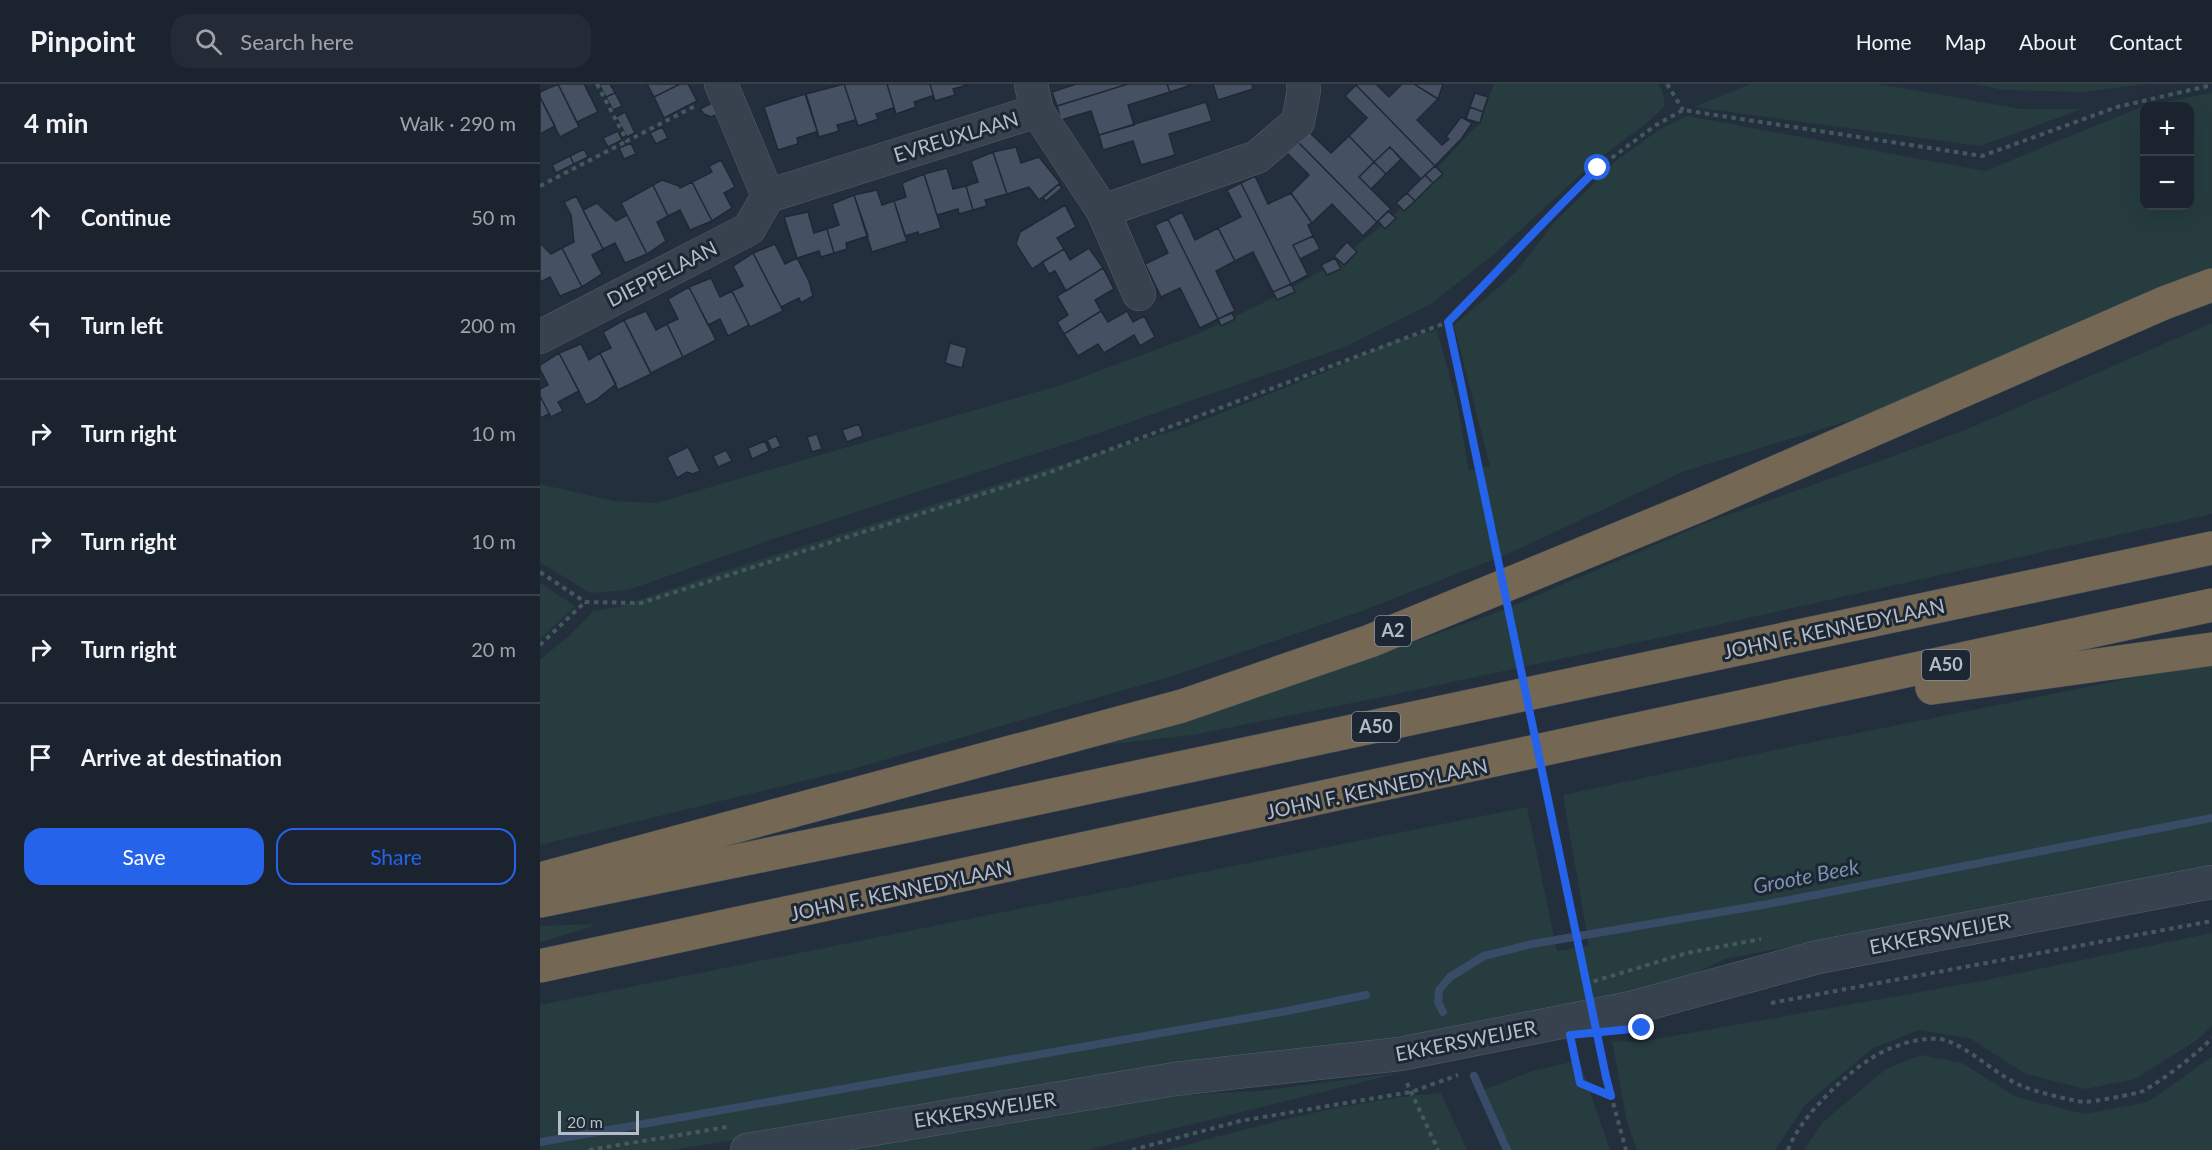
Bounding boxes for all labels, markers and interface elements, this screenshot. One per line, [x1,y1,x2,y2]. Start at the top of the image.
search box [171,14,591,68]
text: Pinpoint [30,24,135,58]
icon: search [192,25,225,58]
text: Search here [240,28,354,55]
text: Home [1856,29,1912,54]
text: Map [1945,29,1986,54]
text: About [2019,29,2076,54]
text: Contact [2109,29,2182,54]
map controls [2140,102,2194,210]
button: + [2140,102,2194,156]
street label: EVREUXLAAN [890,106,1021,166]
text: 4 min [24,107,88,139]
text: Walk · 290 m [400,111,516,135]
route start [1584,154,1610,180]
button: − [2140,156,2194,210]
icon: ahead [24,201,57,234]
text: Continue [81,204,171,231]
text: 50 m [471,205,516,229]
street label: DIEPPELAAN [602,235,721,311]
icon: left [24,309,57,342]
text: Turn left [81,312,163,339]
text: 200 m [460,313,516,337]
icon: right [24,417,57,450]
text: Turn right [81,420,176,447]
text: 10 m [471,421,516,445]
icon: right [24,525,57,558]
text: Turn right [81,528,176,555]
text: 10 m [471,529,516,553]
street label: JOHN F. KENNEDYLAAN [1721,593,1947,663]
road number: A2 [1375,616,1411,646]
icon: right [24,633,57,666]
text: Turn right [81,636,176,663]
text: 20 m [471,637,516,661]
road number: A50 [1922,650,1970,680]
road number: A50 [1352,712,1400,742]
icon: arrive [24,741,57,774]
text: Arrive at destination [81,744,282,771]
street label: JOHN F. KENNEDYLAAN [1264,753,1490,823]
button: Save [24,828,264,885]
button: Share [276,828,516,885]
water label: Groote Beek [1751,853,1862,898]
street label: JOHN F. KENNEDYLAAN [788,855,1014,925]
street label: EKKERSWEIJER [1867,907,2013,958]
street label: EKKERSWEIJER [1393,1014,1539,1065]
route end [1628,1014,1654,1040]
street label: EKKERSWEIJER [912,1086,1058,1132]
scale bar [558,1108,639,1136]
text: 20 m [567,1112,603,1131]

